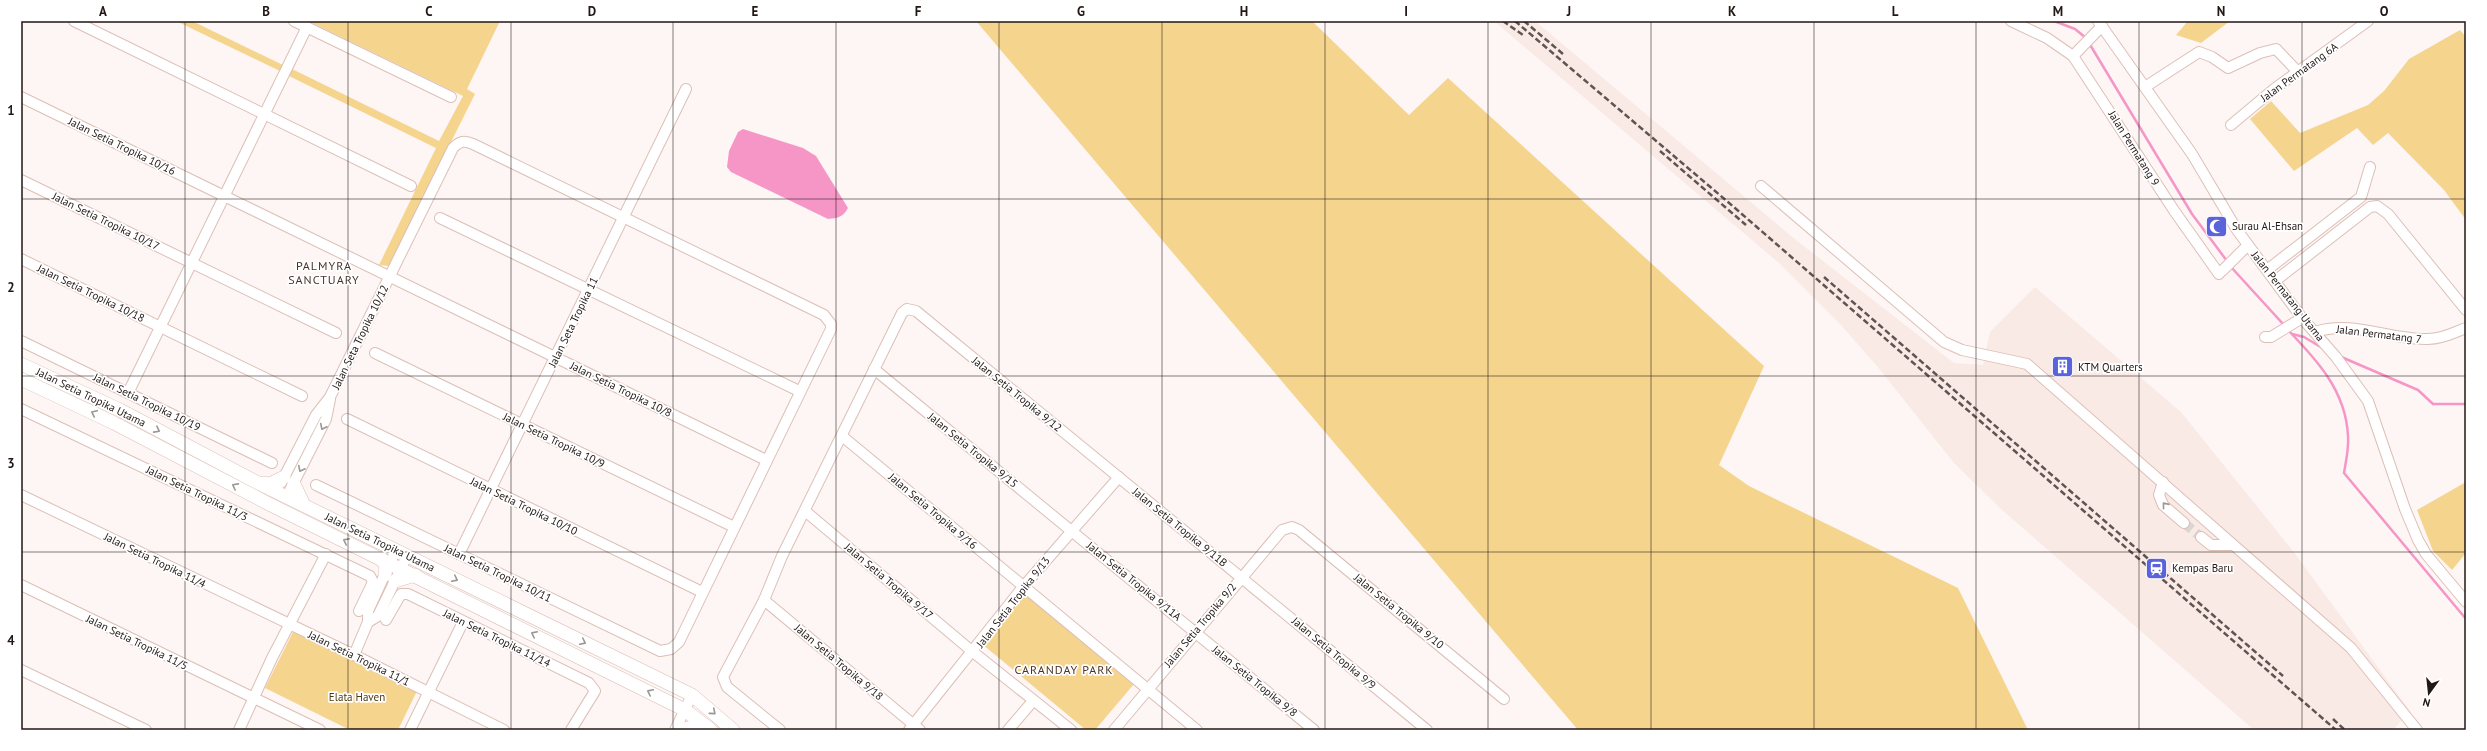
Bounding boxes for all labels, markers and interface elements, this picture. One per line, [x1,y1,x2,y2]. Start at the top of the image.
text: A [99,3,107,20]
text: B [262,3,270,20]
text: C [425,3,433,20]
text: D [588,3,596,20]
text: E [752,3,759,20]
text: F [915,3,922,20]
text: G [1077,3,1085,20]
text: H [1240,3,1248,20]
text: I [1404,3,1408,20]
text: J [1566,3,1571,20]
text: K [1728,3,1736,20]
text: L [1892,3,1899,20]
text: M [2053,3,2063,20]
text: N [2217,3,2225,20]
text: O [2380,3,2389,20]
street label: Jalan Permatang 6A [2257,39,2341,105]
text: 1 [7,102,15,119]
street label: Jalan Permatang 9 [2105,107,2163,188]
street label: Jalan Setia Tropika 10/16 [65,114,178,178]
street label: Jalan Setia Tropika 10/17 [49,189,162,253]
mosque icon: Surau Al-Ehsan [2204,213,2230,239]
place label: Surau Al-Ehsan [2232,219,2303,233]
street label: Jalan Permatang Utama [2248,247,2328,344]
district label: PALMYRA SANCTUARY [288,258,360,287]
street label: Jalan Setia Tropika 10/18 [34,261,147,325]
street label: Jalan Seta Tropika 11 [545,275,601,370]
text: 2 [7,279,15,296]
street label: Jalan Seta Tropika 10/12 [328,282,391,392]
street label: Jalan Permatang 7 [2335,322,2422,346]
street label: Jalan Setia Tropika 9/12 [969,353,1065,435]
building icon: KTM Quarters [2050,354,2076,380]
street label: Jalan Setia Tropika 10/8 [567,358,674,420]
place label: KTM Quarters [2078,360,2143,374]
street label: Jalan Setia Tropika Utama [33,364,148,430]
street label: Jalan Setia Tropika 10/19 [90,370,203,434]
street label: Jalan Setia Tropika 10/9 [500,409,607,471]
street label: Jalan Setia Tropika 9/15 [925,409,1021,491]
one-way arrow [91,410,99,418]
one-way arrow [320,422,327,430]
one-way arrow [153,425,160,432]
text: 3 [7,455,15,472]
street label: Jalan Setia Tropika 11/3 [143,462,250,524]
one-way arrow [298,465,306,472]
street label: Jalan Setia Tropika 9/16 [885,469,980,552]
street label: Jalan Setia Tropika 10/10 [467,474,580,538]
one-way arrow [232,483,239,490]
street label: Jalan Setia Tropika 9/11B [1129,484,1230,570]
one-way arrow [2163,503,2170,510]
street label: Jalan Setia Tropika Utama [322,509,437,575]
street label: Jalan Setia Tropika 11/4 [101,529,208,591]
one-way arrow [343,538,351,546]
street label: Jalan Setia Tropika 9/11A [1083,538,1185,624]
street label: Jalan Setia Tropika 9/17 [841,539,936,622]
street label: Jalan Setia Tropika 10/11 [441,541,554,605]
street label: Jalan Setia Tropika 9/13 [973,554,1053,651]
station icon: Kempas Baru [2144,555,2170,581]
place label: Kempas Baru [2172,561,2233,575]
street label: Jalan Setia Tropika 9/10 [1351,570,1447,652]
one-way arrow [451,574,458,582]
street label: Jalan Setia Tropika 9/2 [1160,580,1239,671]
street label: Jalan Setia Tropika 11/14 [440,606,553,670]
street label: Jalan Setia Tropika 11/5 [83,611,190,673]
street label: Jalan Setia Tropika 9/9 [1288,613,1379,692]
street label: Jalan Setia Tropika 9/18 [791,620,886,703]
street label: Jalan Setia Tropika 11/1 [305,627,412,689]
one-way arrow [531,631,538,639]
text: 4 [7,632,15,649]
one-way arrow [579,637,586,645]
street label: Jalan Setia Tropika 9/8 [1209,642,1300,720]
district label: CARANDAY PARK [1014,662,1114,677]
north arrow [2409,673,2449,713]
one-way arrow [647,689,654,697]
park label: Elata Haven [329,690,385,704]
text: N [2421,695,2432,710]
one-way arrow [708,708,716,715]

